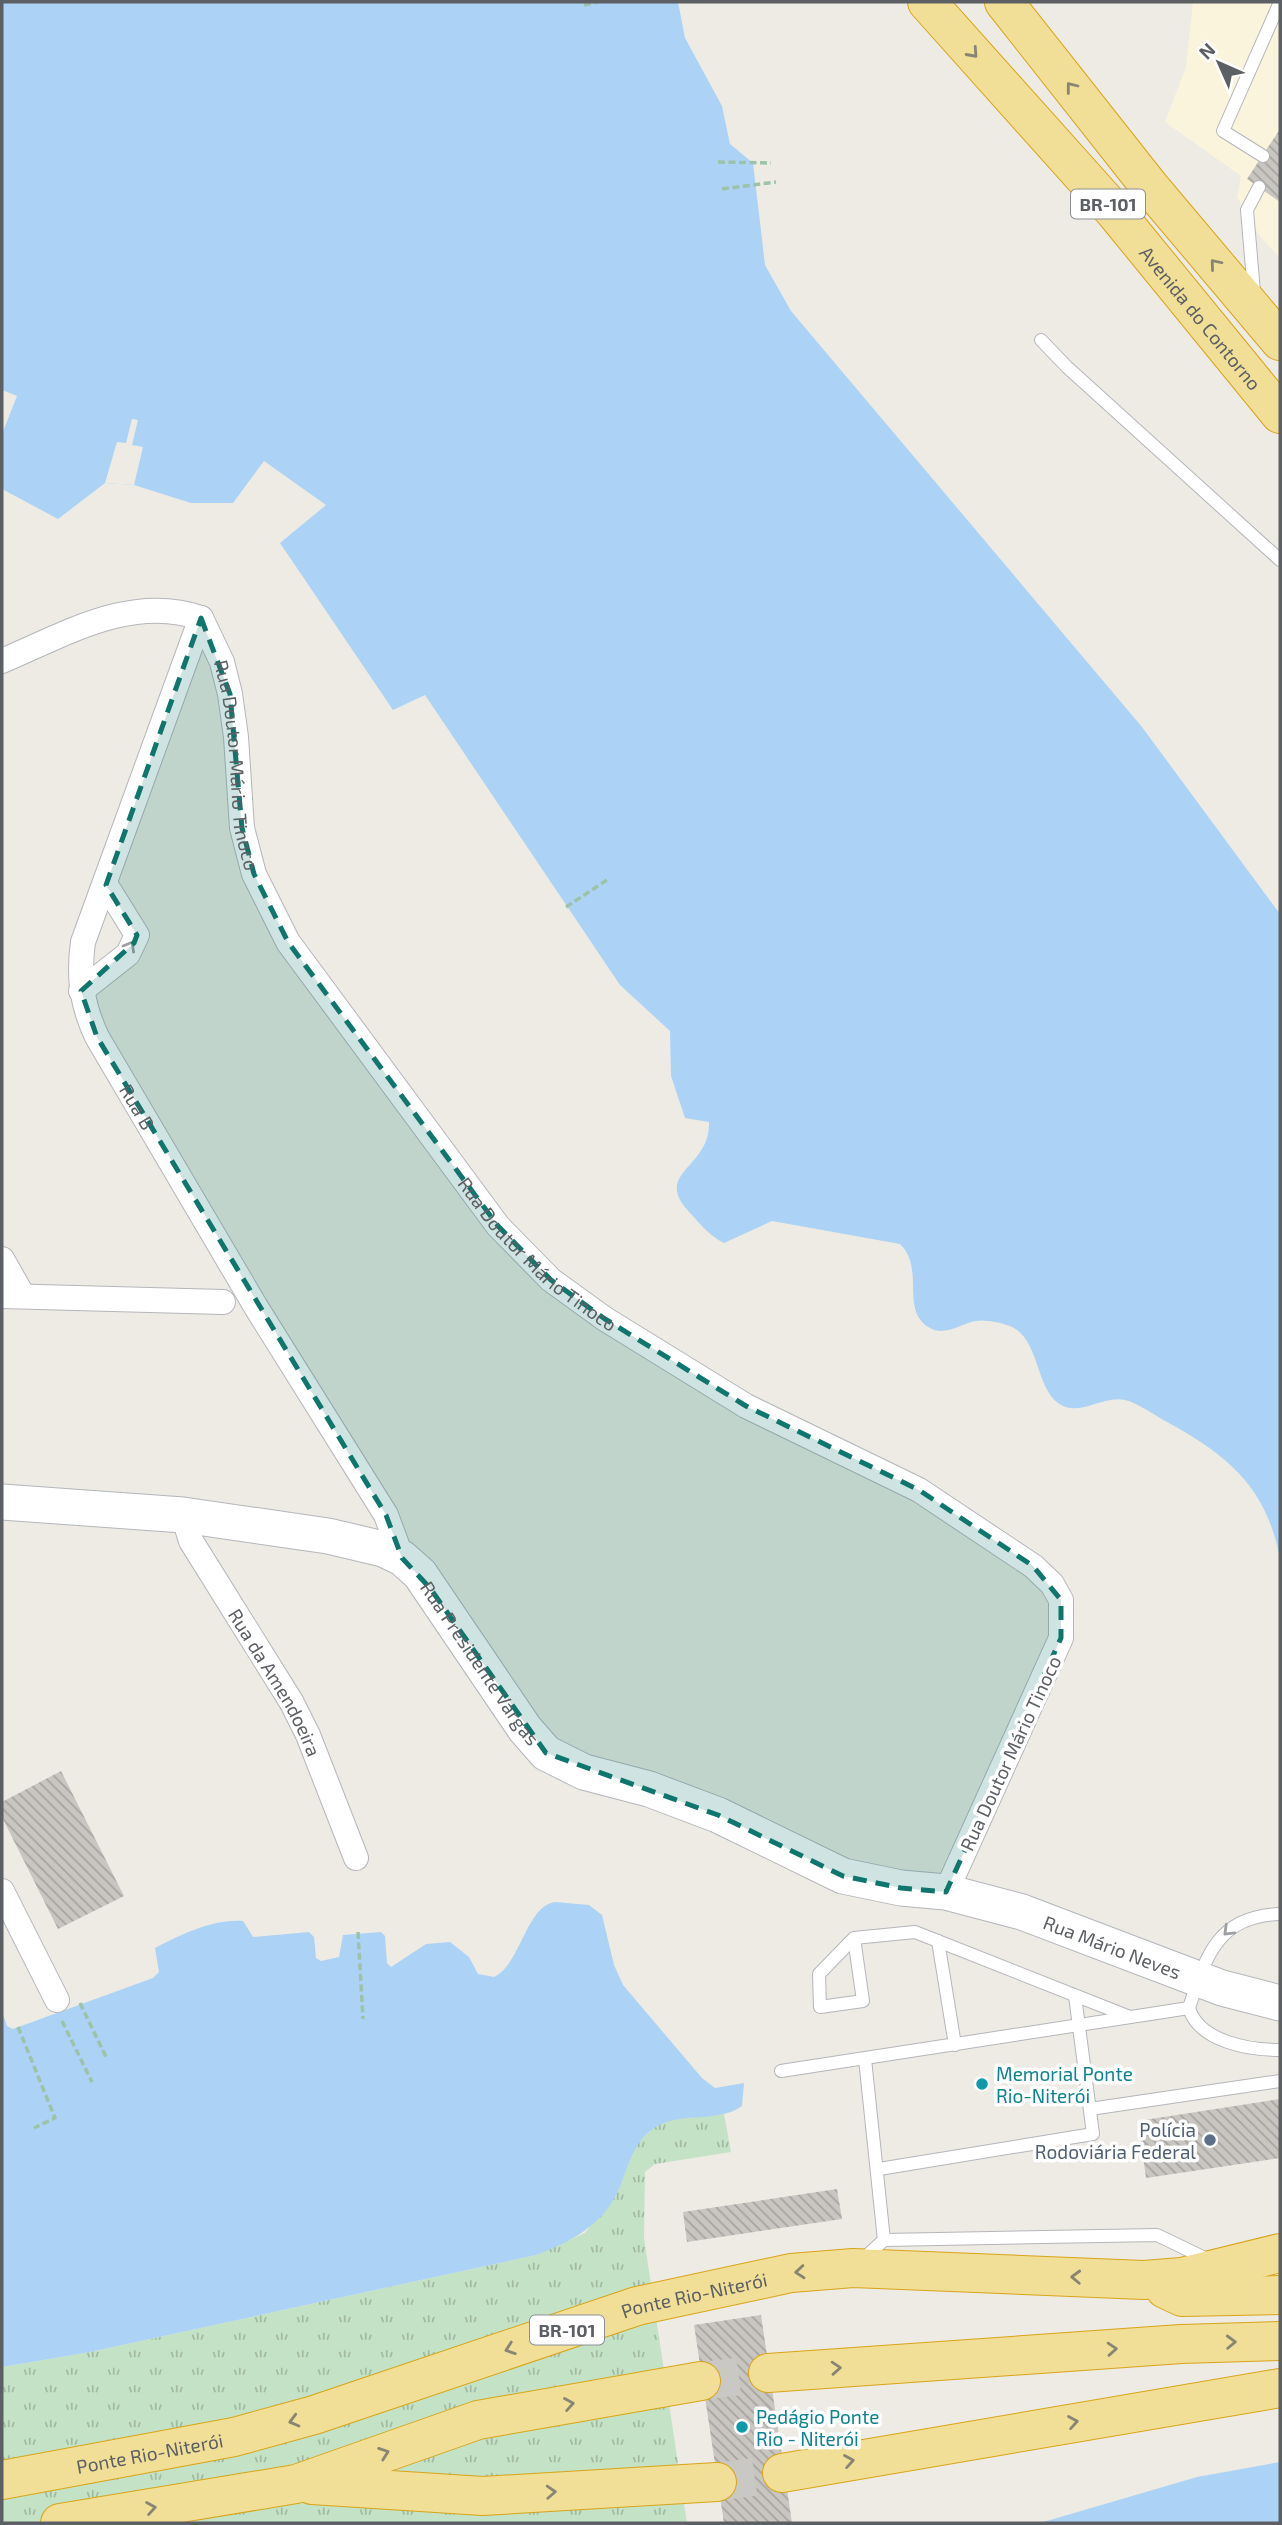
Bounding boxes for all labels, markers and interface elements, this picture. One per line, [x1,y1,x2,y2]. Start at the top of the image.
north arrow [1184,28,1254,98]
text: N [1194,38,1220,64]
one-way arrow [965,45,977,58]
one-way arrow [1067,83,1080,95]
road number: BR-101 [1071,190,1145,218]
street label: Avenida do Contorno [1136,241,1267,394]
one-way arrow [1211,259,1223,272]
street label: Rua Doutor Mário Tinoco [210,657,264,872]
one-way arrow [122,940,135,953]
street label: Rua B [116,1079,160,1133]
street label: Rua Doutor Mário Tinoco [454,1172,621,1335]
street label: Rua Presidente Vargas [416,1576,545,1749]
street label: Rua da Amendoeira [224,1604,327,1759]
street label: Rua Doutor Mário Tinoco [955,1652,1065,1854]
street label: Rua Mário Neves [1041,1910,1184,1983]
one-way arrow [1224,1922,1237,1935]
place label: Memorial Ponte Rio-Niterói [996,2062,1133,2107]
marker: Memorial Ponte Rio-Niterói [974,2076,990,2092]
place label: Polícia Rodoviária Federal [1035,2118,1196,2163]
marker: Polícia Rodoviária Federal [1202,2132,1218,2148]
one-way arrow [794,2264,805,2279]
street label: Ponte Rio-Niterói [618,2267,769,2322]
one-way arrow [1070,2270,1081,2285]
road number: BR-101 [530,2316,604,2344]
one-way arrow [1226,2335,1237,2350]
one-way arrow [504,2341,516,2355]
one-way arrow [1107,2342,1118,2357]
one-way arrow [831,2361,842,2376]
one-way arrow [563,2397,575,2412]
place label: Pedágio Ponte Rio - Niterói [756,2405,879,2450]
one-way arrow [288,2412,300,2427]
one-way arrow [1067,2416,1079,2431]
marker: Pedágio Ponte Rio - Niterói [734,2419,750,2435]
street label: Ponte Rio-Niterói [74,2428,225,2478]
one-way arrow [377,2448,389,2462]
one-way arrow [843,2454,855,2469]
one-way arrow [546,2485,557,2500]
one-way arrow [146,2501,157,2516]

